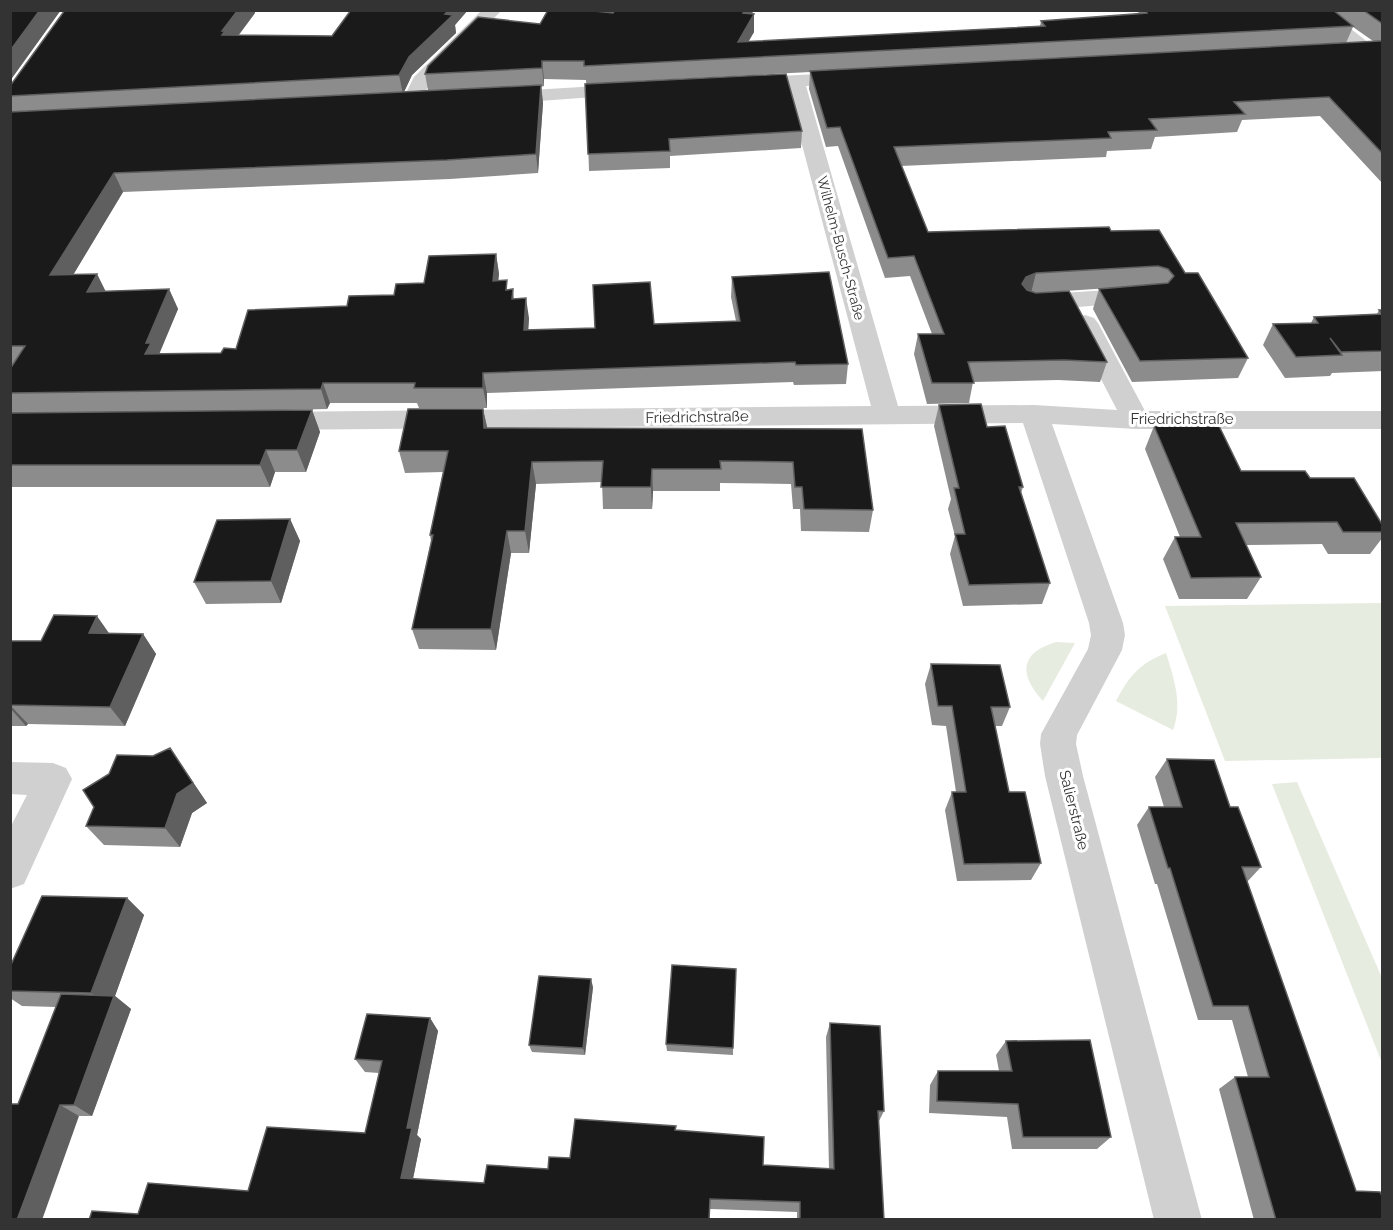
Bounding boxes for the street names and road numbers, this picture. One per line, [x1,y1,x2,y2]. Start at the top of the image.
street label: Wilhelm-Busch-Straße [814,174,868,322]
street label: Friedrichstraße [645,407,749,427]
street label: Friedrichstraße [1130,410,1234,428]
street label: Salierstraße [1055,768,1093,852]

